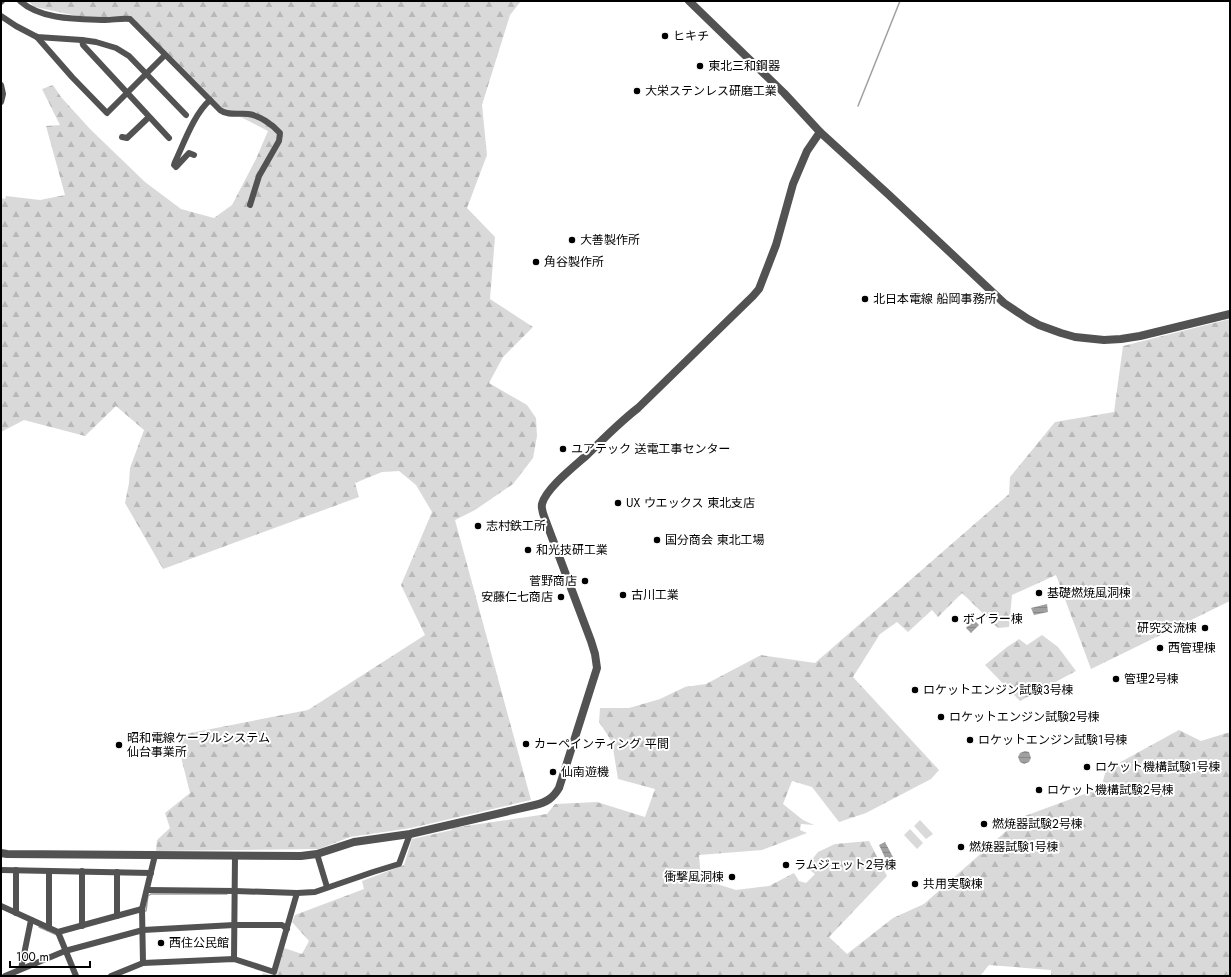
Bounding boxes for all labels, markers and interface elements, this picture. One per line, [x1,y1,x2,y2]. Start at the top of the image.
place label: ヒキチ [673,27,709,45]
marker: ヒキチ [660,31,670,41]
place label: 東北三和鋼器 [708,57,780,75]
marker: 東北三和鋼器 [695,61,705,71]
place label: 大栄ステンレス研磨工業 [645,82,777,100]
marker: 大栄ステンレス研磨工業 [632,86,642,96]
place label: 大善製作所 [580,231,640,249]
marker: 大善製作所 [567,235,577,245]
place label: 角谷製作所 [544,253,604,271]
marker: 角谷製作所 [531,257,541,267]
place label: 北日本電線 船岡事務所 [873,290,997,308]
marker: 北日本電線 船岡事務所 [860,294,870,304]
place label: ユアテック 送電工事センター [571,440,731,458]
marker: ユアテック 送電工事センター [558,444,568,454]
place label: UX ウエックス 東北支店 [626,494,755,512]
marker: UX ウエックス 東北支店 [613,498,623,508]
place label: 志村鉄工所 [486,517,546,535]
marker: 志村鉄工所 [473,521,483,531]
place label: 国分商会 東北工場 [665,531,765,549]
marker: 国分商会 東北工場 [652,535,662,545]
place label: 和光技研工業 [536,541,608,559]
marker: 和光技研工業 [523,545,533,555]
place label: 菅野商店 [529,572,577,590]
marker: 菅野商店 [580,576,590,586]
place label: 基礎燃焼風洞棟 [1047,584,1131,602]
place label: 古川工業 [631,586,679,604]
place label: 安藤仁七商店 [481,588,553,606]
marker: 基礎燃焼風洞棟 [1034,588,1044,598]
marker: 古川工業 [618,590,628,600]
marker: 安藤仁七商店 [556,592,566,602]
place label: ボイラー棟 [963,610,1023,628]
marker: ボイラー棟 [950,614,960,624]
place label: 研究交流棟 [1137,619,1197,637]
marker: 研究交流棟 [1200,623,1210,633]
place label: 西管理棟 [1168,639,1216,657]
marker: 西管理棟 [1155,643,1165,653]
place label: 管理2号棟 [1124,670,1179,688]
marker: 管理2号棟 [1111,674,1121,684]
place label: ロケットエンジン試験3号棟 [923,681,1074,699]
marker: ロケットエンジン試験3号棟 [910,685,920,695]
place label: ロケットエンジン試験2号棟 [949,708,1100,726]
marker: ロケットエンジン試験2号棟 [936,712,946,722]
place label: 昭和電線ケーブルシステム 仙台事業所 [127,729,270,761]
place label: ロケットエンジン試験1号棟 [978,731,1127,749]
place label: カーペインティング 平間 [534,735,669,753]
marker: ロケットエンジン試験1号棟 [965,735,975,745]
marker: カーペインティング 平間 [521,739,531,749]
marker: 昭和電線ケーブルシステム 仙台事業所 [114,740,124,750]
place label: ロケット機構試験1号棟 [1095,758,1220,776]
marker: ロケット機構試験1号棟 [1082,762,1092,772]
place label: 仙南遊機 [561,763,609,781]
marker: 仙南遊機 [548,767,558,777]
place label: ロケット機構試験2号棟 [1047,781,1174,799]
marker: ロケット機構試験2号棟 [1034,785,1044,795]
place label: 燃焼器試験2号棟 [992,815,1083,833]
marker: 燃焼器試験2号棟 [979,819,989,829]
place label: 燃焼器試験1号棟 [969,838,1058,856]
marker: 燃焼器試験1号棟 [956,842,966,852]
place label: ラムジェット2号棟 [794,856,896,874]
marker: ラムジェット2号棟 [781,860,791,870]
place label: 衝撃風洞棟 [664,868,724,886]
marker: 衝撃風洞棟 [727,872,737,882]
place label: 共用実験棟 [923,875,983,893]
marker: 共用実験棟 [910,879,920,889]
place label: 西住公民館 [169,934,229,952]
marker: 西住公民館 [156,938,166,948]
scale bar [10,943,90,969]
text: 100 m [16,948,49,966]

